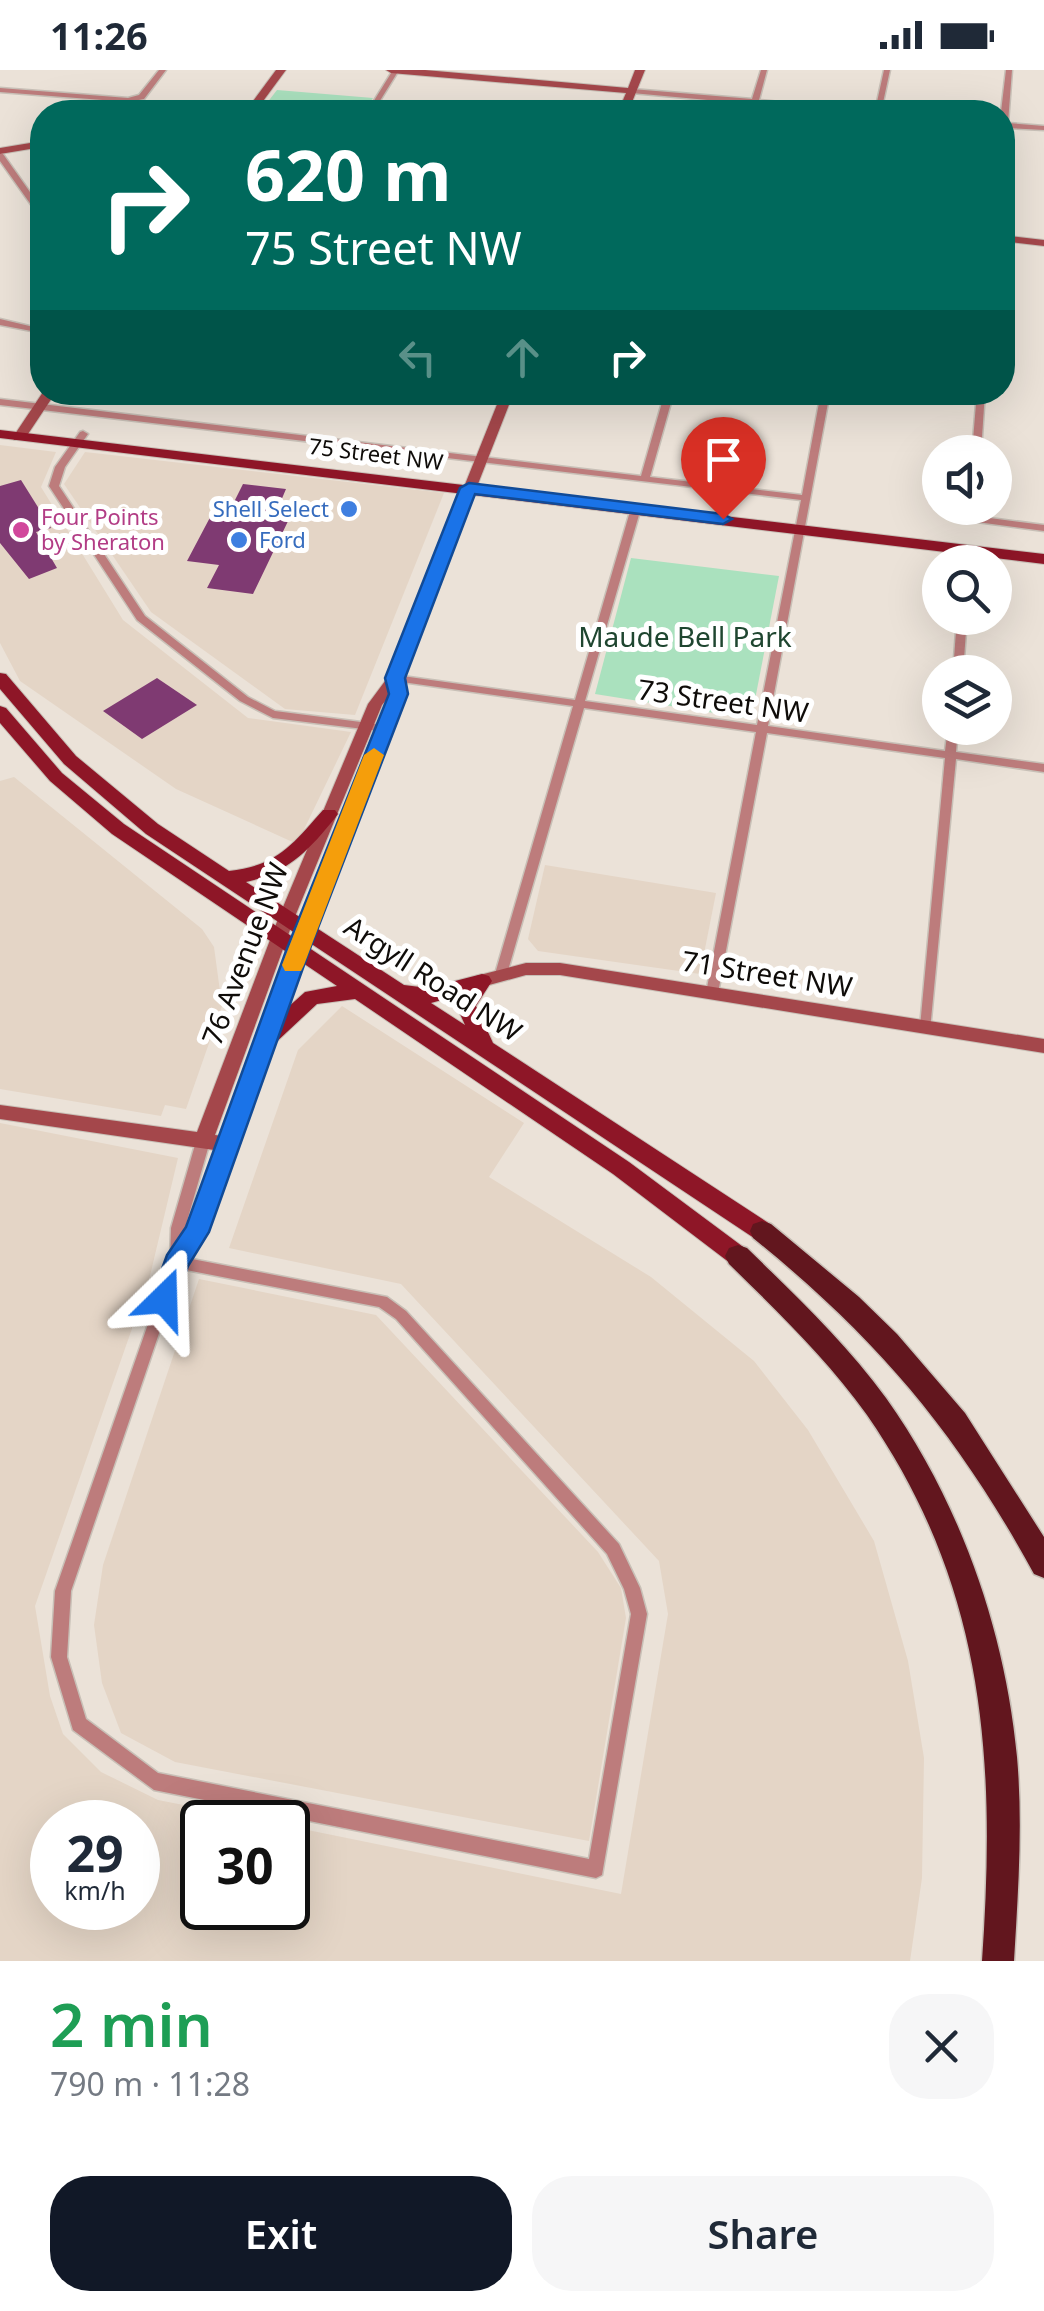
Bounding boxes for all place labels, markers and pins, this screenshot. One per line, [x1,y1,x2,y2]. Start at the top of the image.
pin [681,417,766,520]
place label: Shell Select [213,493,329,523]
marker: Shell Select [338,498,360,520]
place label: Four Points by Sheraton [41,501,165,556]
marker: Four Points by Sheraton [10,519,32,541]
place label: Ford [259,524,306,554]
marker: Ford [228,529,250,551]

